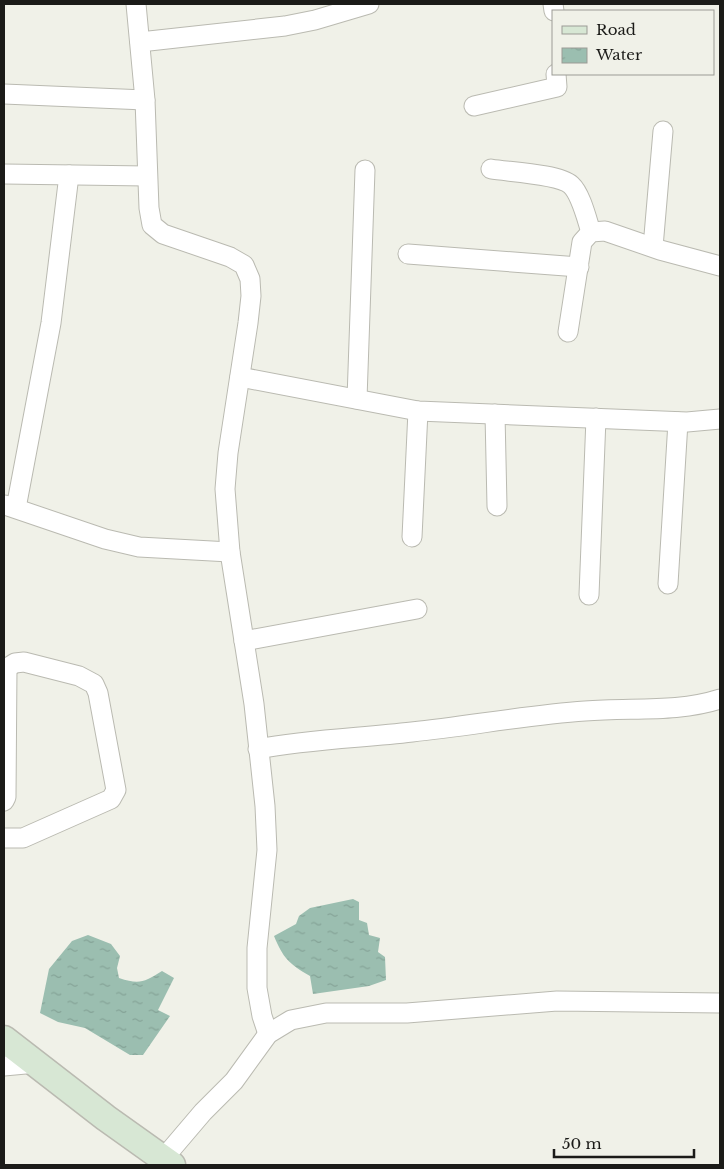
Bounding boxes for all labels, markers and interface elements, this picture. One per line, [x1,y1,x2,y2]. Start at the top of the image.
legend [552,10,714,75]
text: Road [596,20,636,39]
text: Water [595,45,643,64]
scale bar [554,1126,694,1158]
text: 50 m [562,1134,602,1153]

